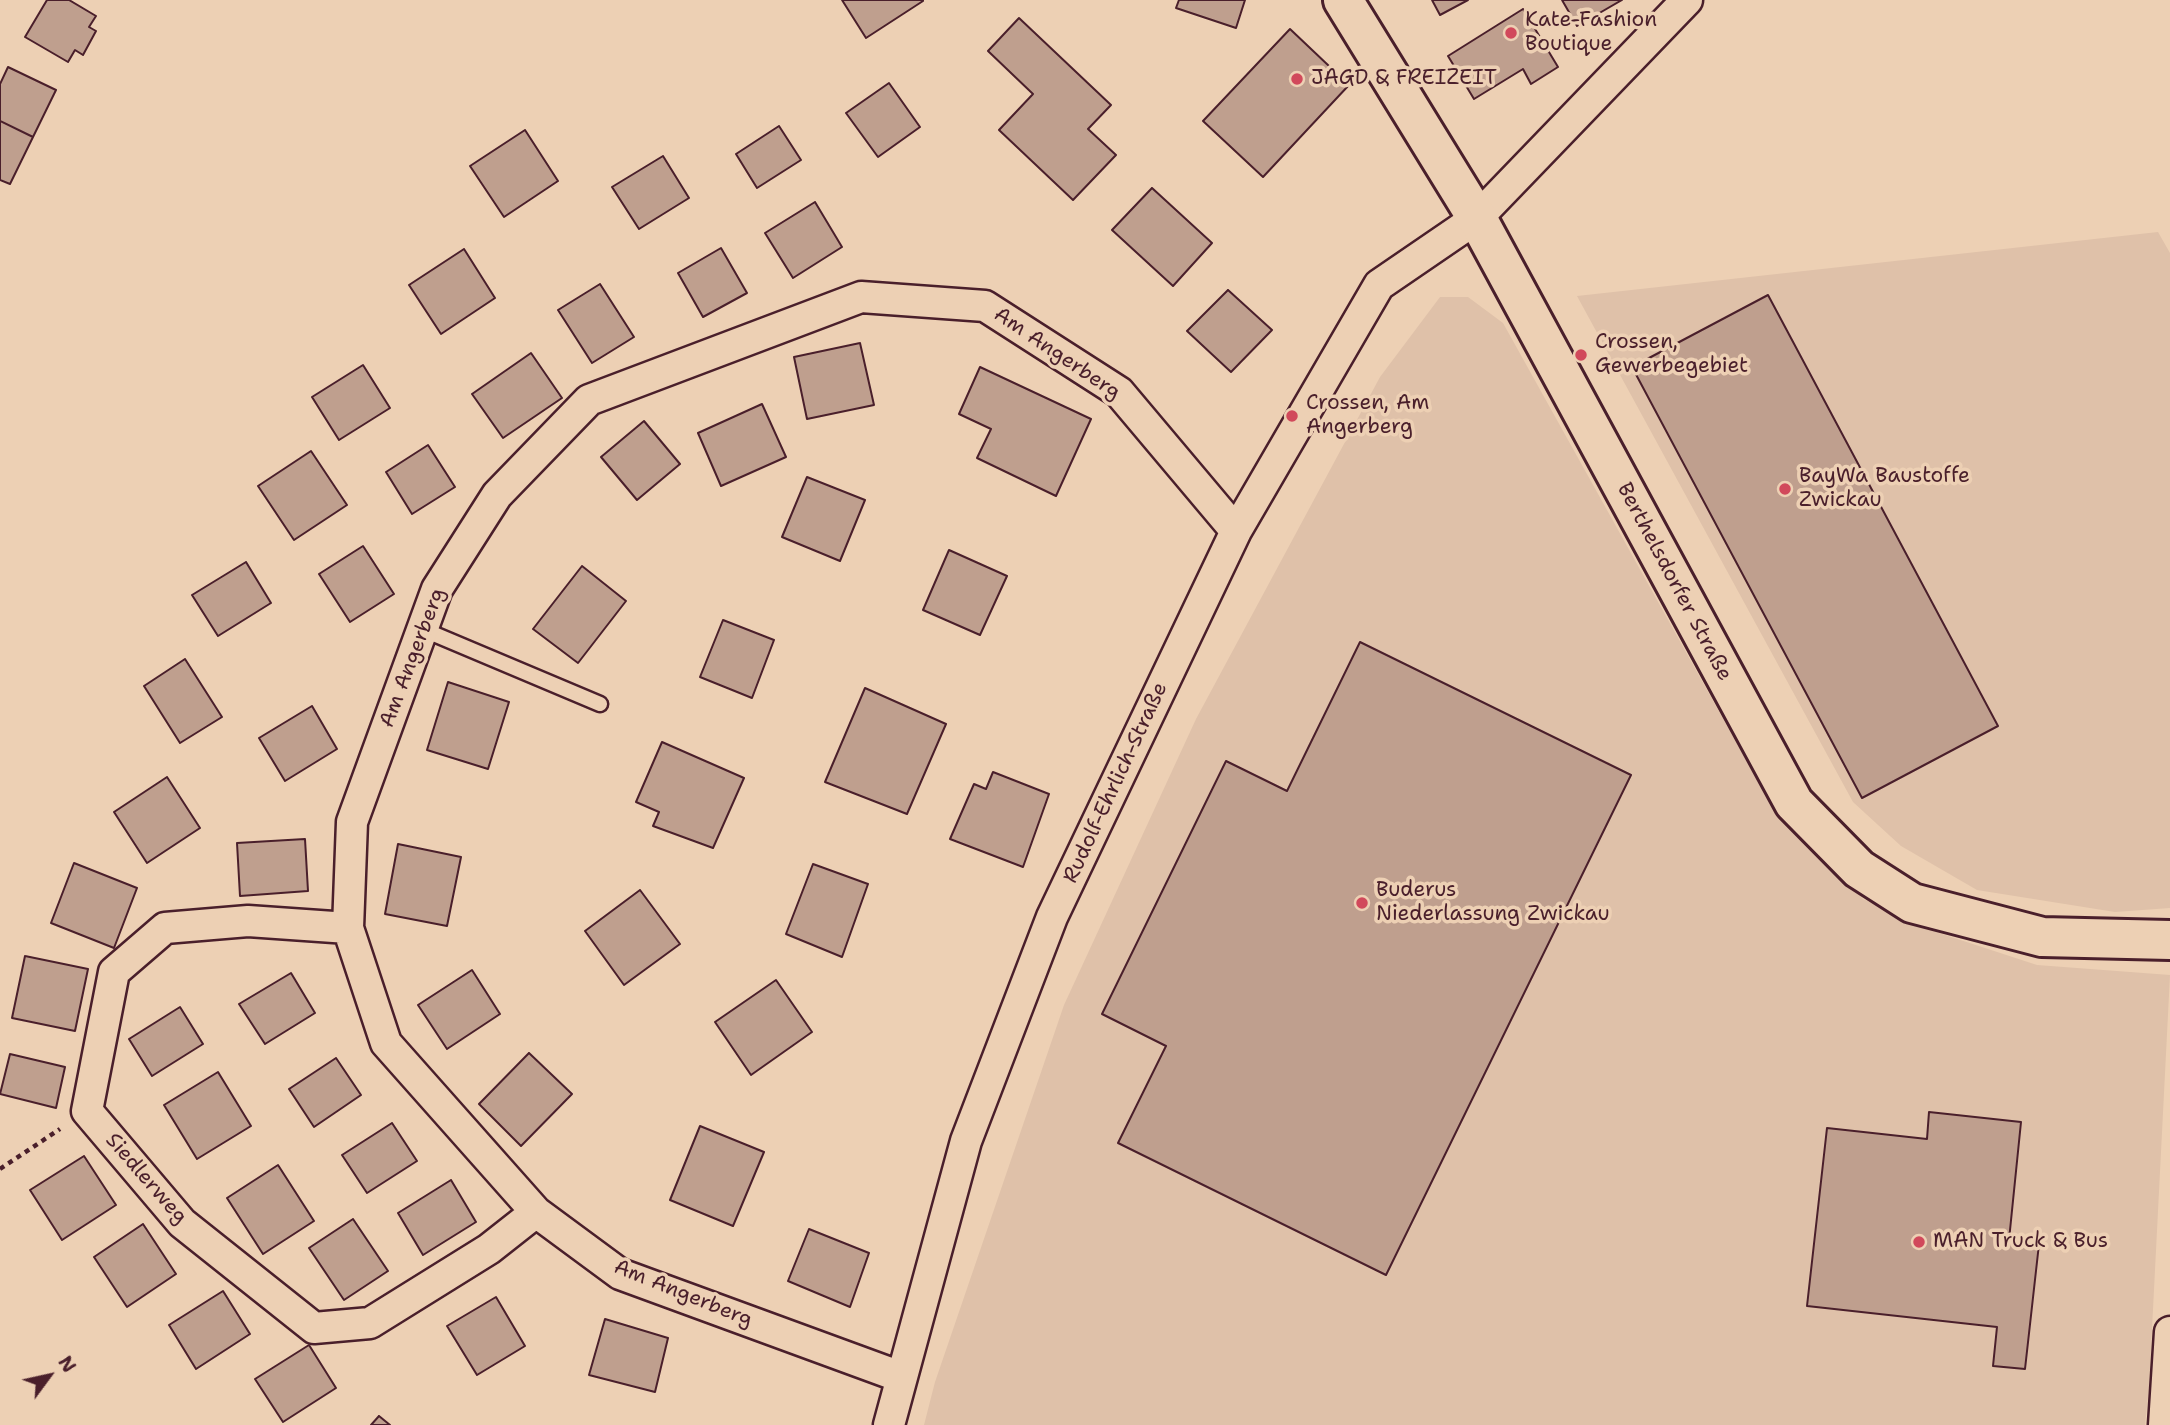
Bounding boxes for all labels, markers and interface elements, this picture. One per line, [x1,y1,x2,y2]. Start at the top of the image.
place label: Kate-Fashion Boutique [1525,8,1657,58]
marker: Kate-Fashion Boutique [1503,25,1519,41]
place label: JAGD & FREIZEIT [1311,66,1497,92]
marker: JAGD & FREIZEIT [1289,71,1305,87]
street label: Am Angerberg [989,302,1125,406]
place label: Crossen, Gewerbegebiet [1595,330,1748,380]
marker: Crossen, Gewerbegebiet [1573,347,1589,363]
place label: Crossen, Am Angerberg [1306,391,1429,441]
marker: Crossen, Am Angerberg [1284,408,1300,424]
place label: BayWa Baustoffe Zwickau [1799,464,1970,514]
street label: Berthelsdorfer Straße [1611,479,1737,685]
marker: BayWa Baustoffe Zwickau [1777,481,1793,497]
street label: Am Angerberg [375,585,451,731]
street label: Rudolf-Ehrlich-Straße [1058,679,1174,887]
place label: Buderus Niederlassung Zwickau [1376,878,1610,928]
marker: Buderus Niederlassung Zwickau [1354,895,1370,911]
street label: Siedlerweg [100,1128,192,1230]
place label: MAN Truck & Bus [1933,1229,2108,1255]
marker: MAN Truck & Bus [1911,1234,1927,1250]
street label: Am Angerberg [610,1255,756,1333]
north arrow [14,1341,84,1411]
text: N [52,1351,82,1377]

